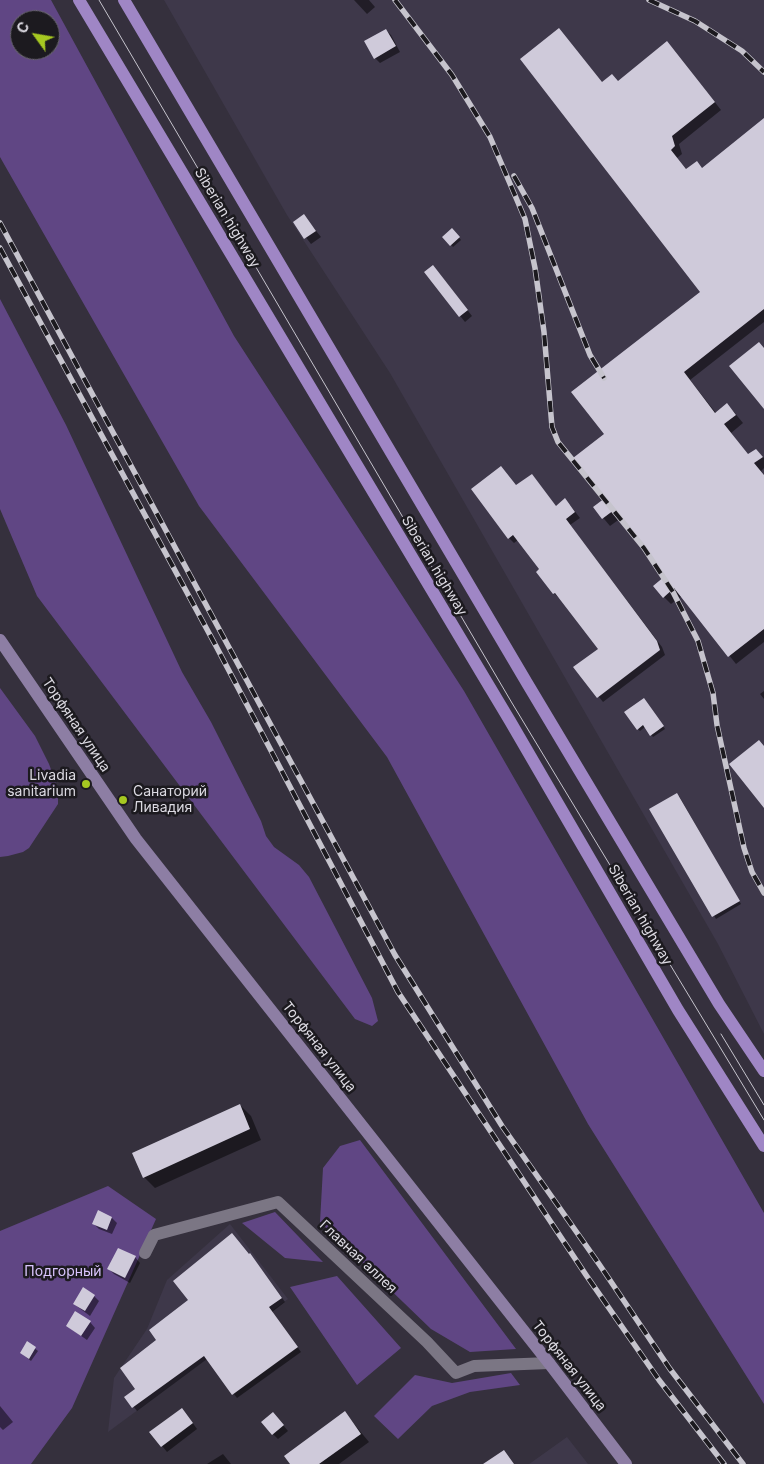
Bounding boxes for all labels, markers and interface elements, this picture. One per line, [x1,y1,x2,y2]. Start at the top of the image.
north arrow [10,10,60,60]
text: С [13,18,33,36]
street label: Siberian highway [191,165,263,271]
street label: Siberian highway [398,513,470,619]
street label: Торфяная улица [38,675,114,775]
place label: Livadia sanitarium [7,768,76,800]
marker: Livadia sanitarium [80,778,92,790]
place label: Санаторий Ливадия [133,784,207,816]
marker: Санаторий Ливадия [117,794,129,806]
street label: Siberian highway [604,862,676,968]
street label: Торфяная улица [279,999,359,1095]
street label: Главная аллея [316,1217,400,1297]
park label: Подгорный [24,1264,102,1280]
street label: Торфяная улица [529,1318,609,1414]

